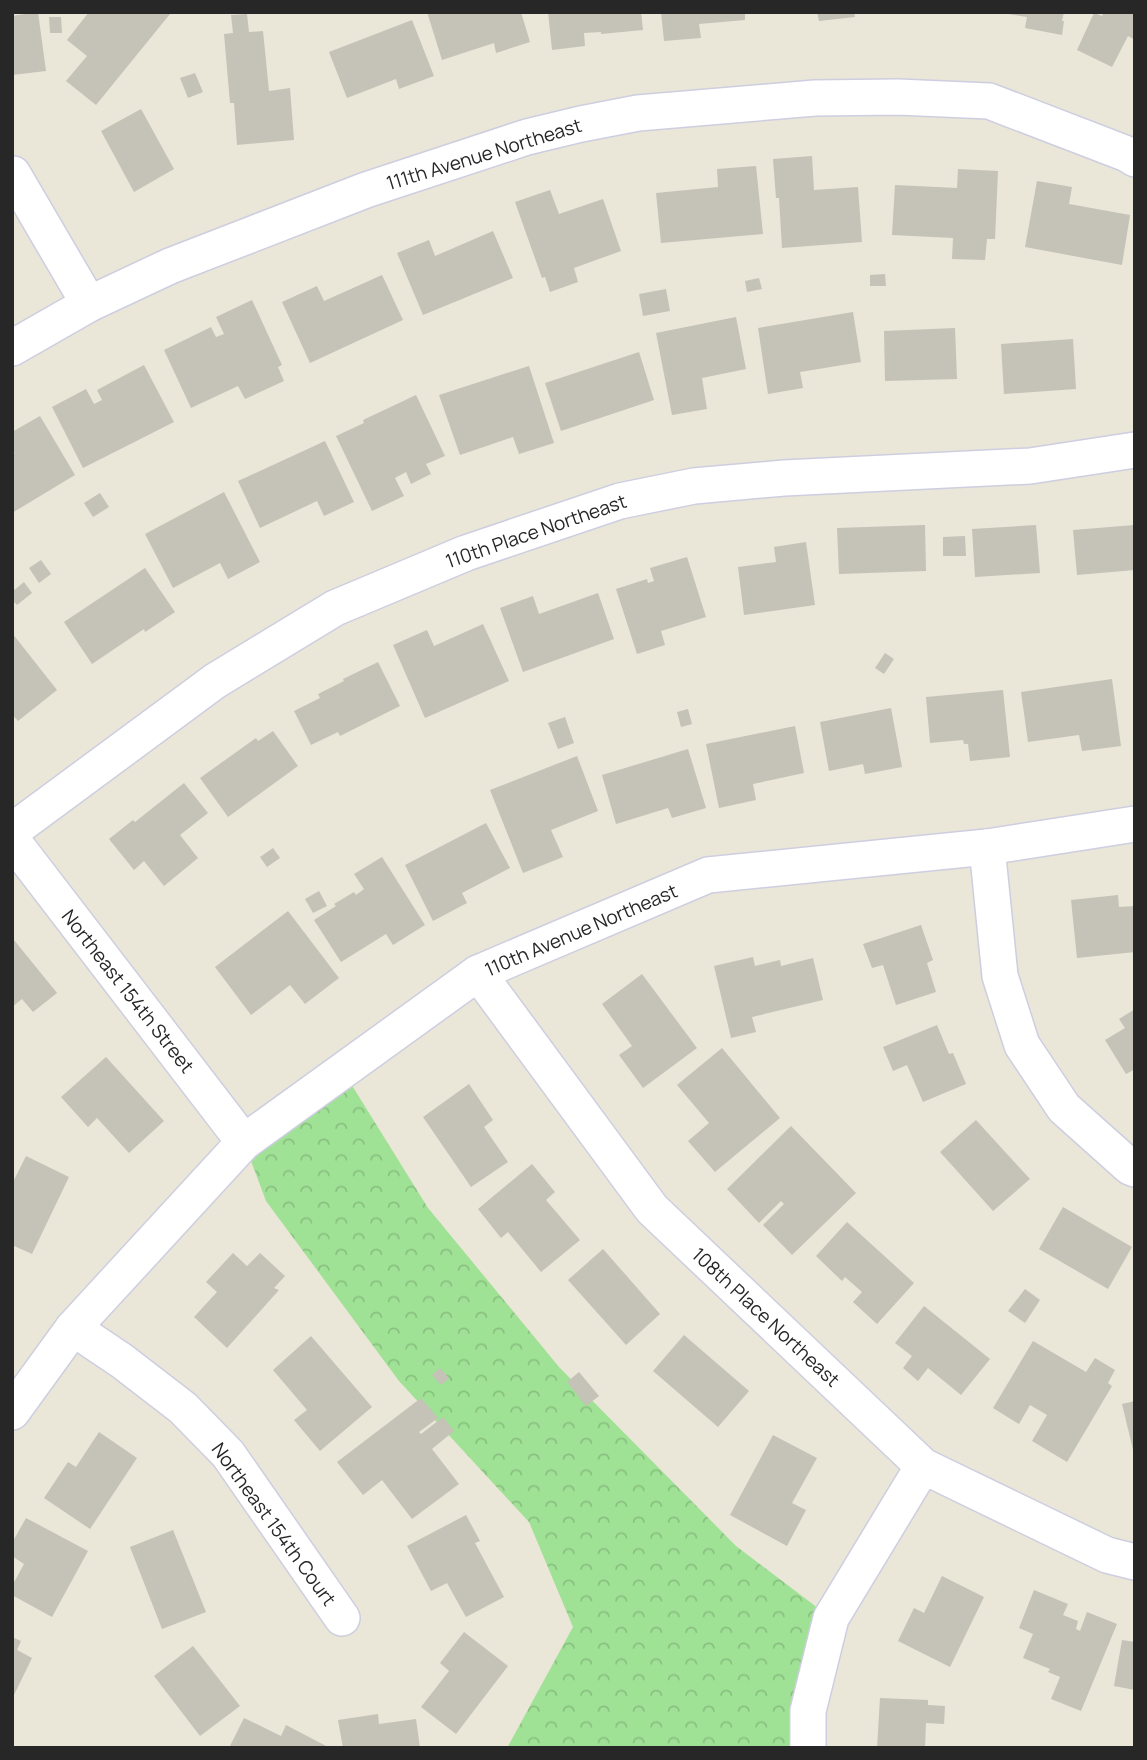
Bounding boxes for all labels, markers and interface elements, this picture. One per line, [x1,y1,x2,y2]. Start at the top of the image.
street label: 111th Avenue Northeast [383,112,585,196]
street label: 110th Place Northeast [442,488,630,574]
street label: 110th Avenue Northeast [481,878,681,982]
street label: Northeast 154th Street [56,904,200,1078]
street label: 108th Place Northeast [686,1242,846,1392]
street label: Northeast 154th Court [206,1437,342,1611]

